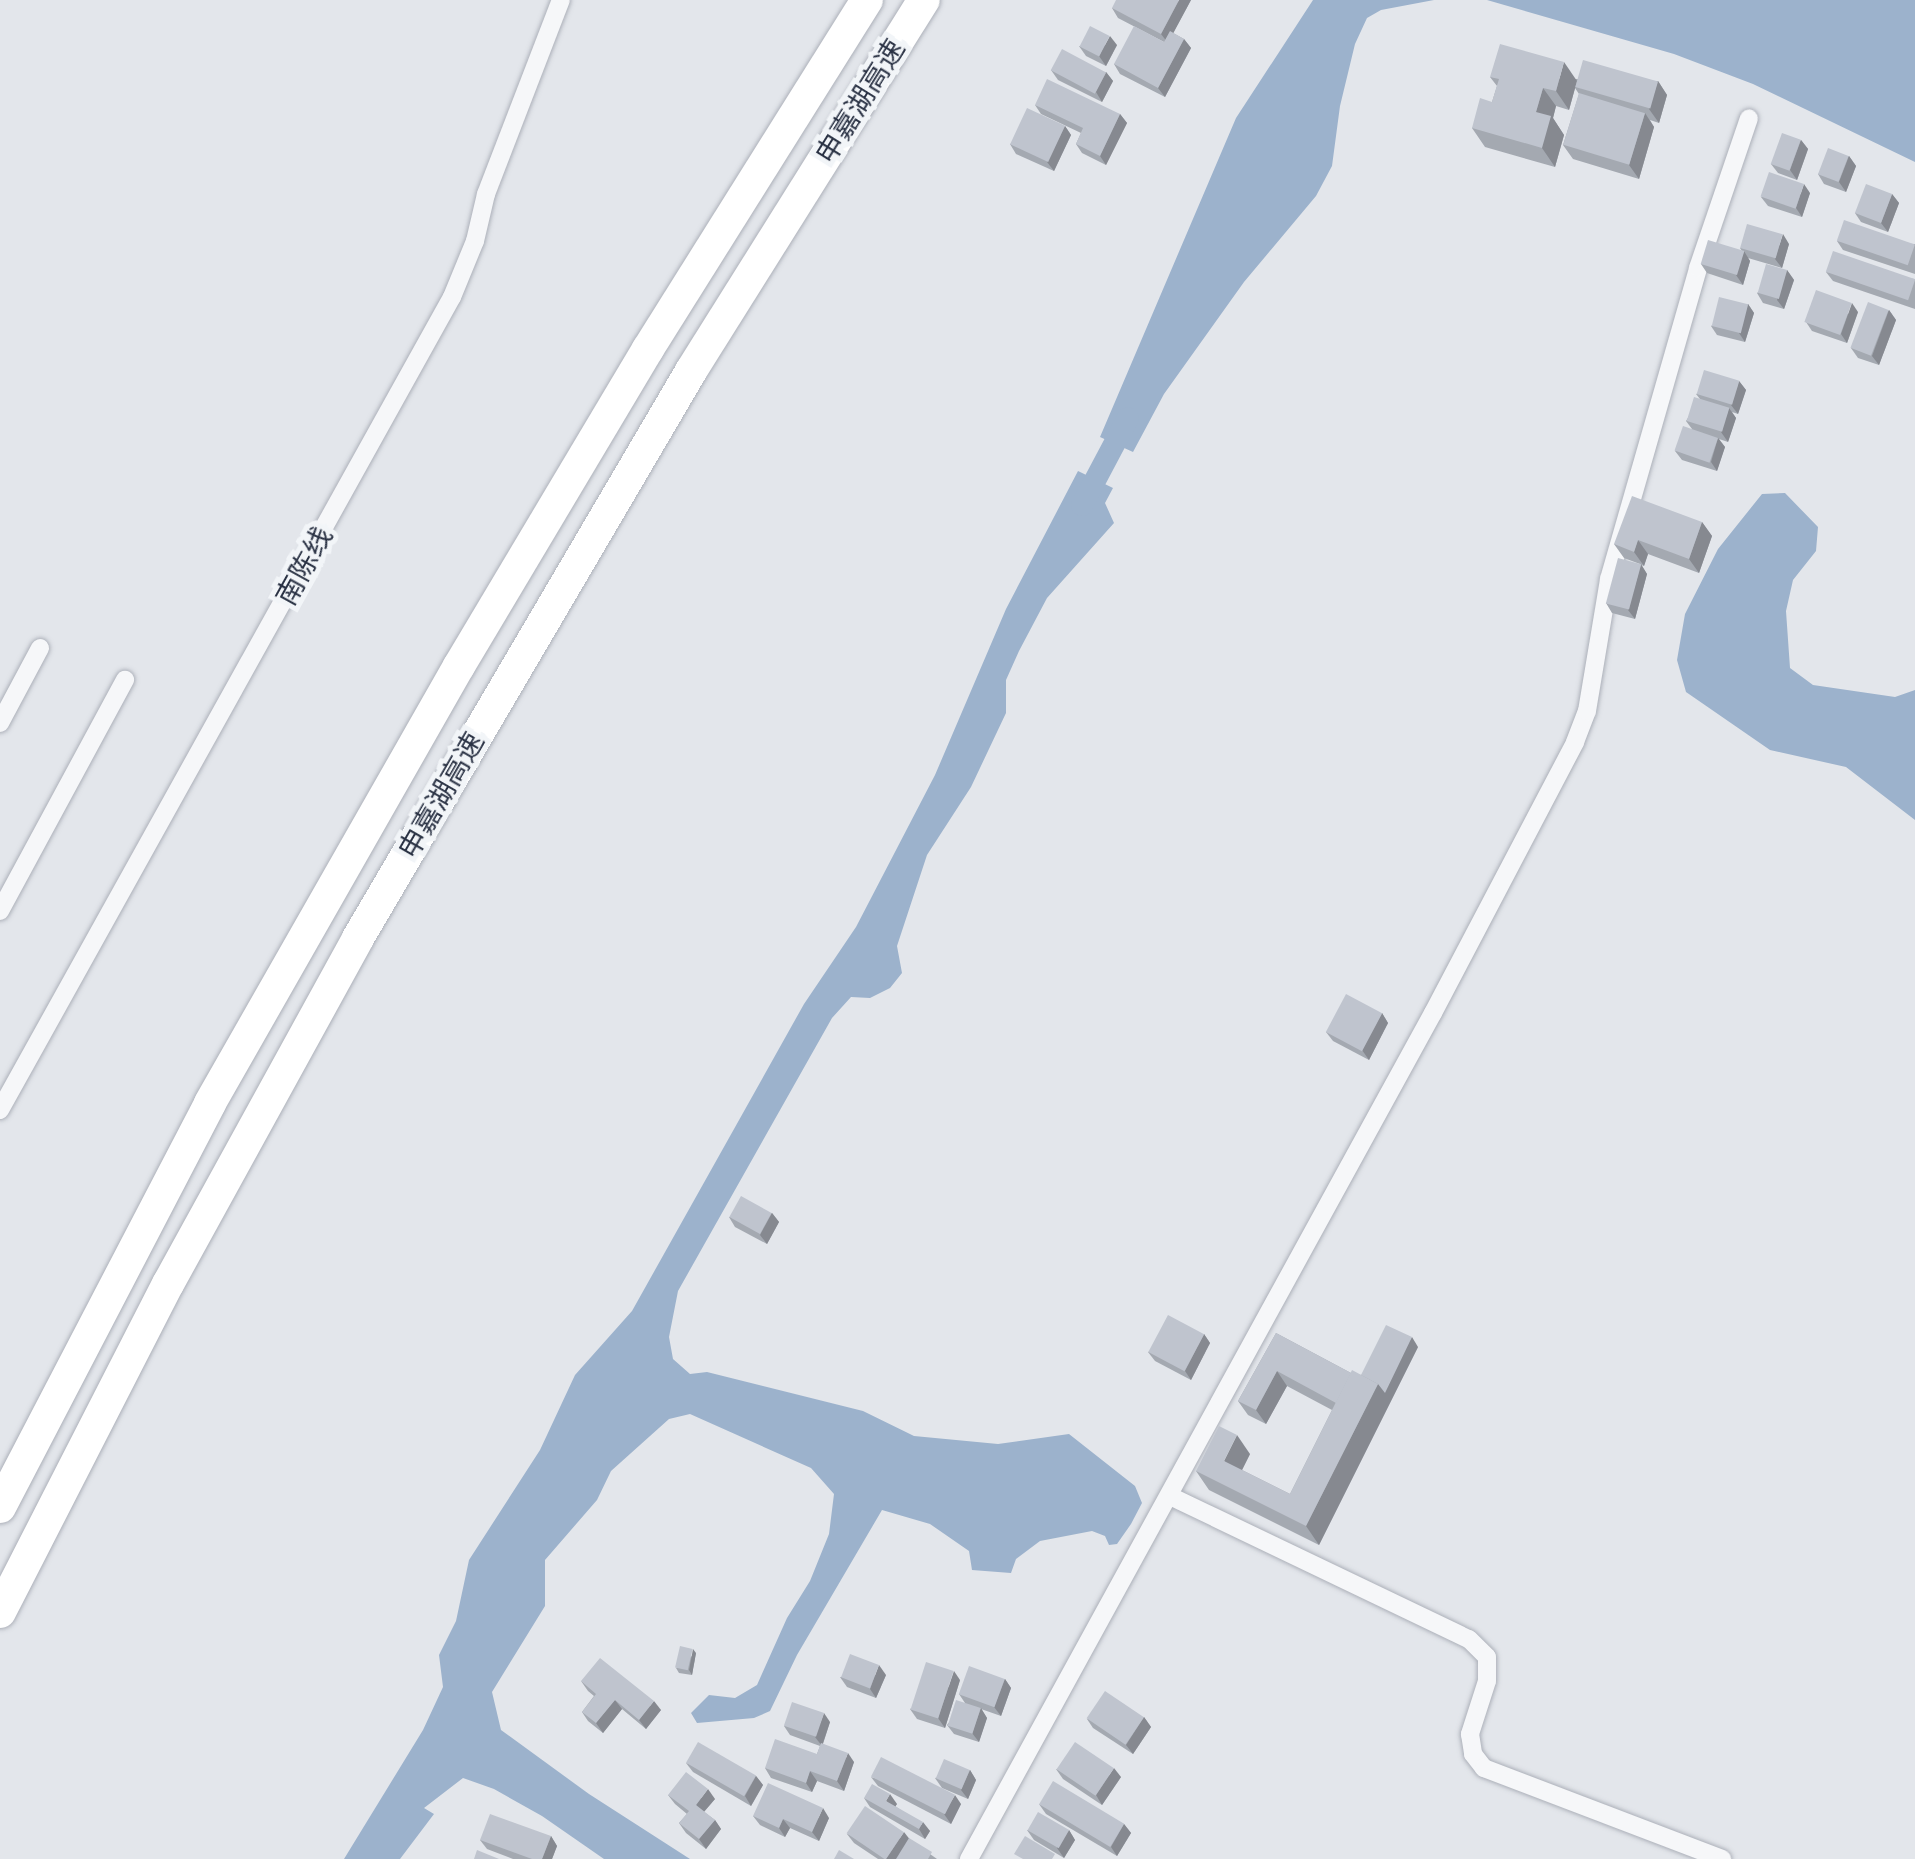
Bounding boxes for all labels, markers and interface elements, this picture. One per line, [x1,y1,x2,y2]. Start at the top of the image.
street label: 申嘉湖高速 [809,33,911,169]
street label: 南陈线 [269,521,339,611]
street label: 申嘉湖高速 [391,726,491,864]

